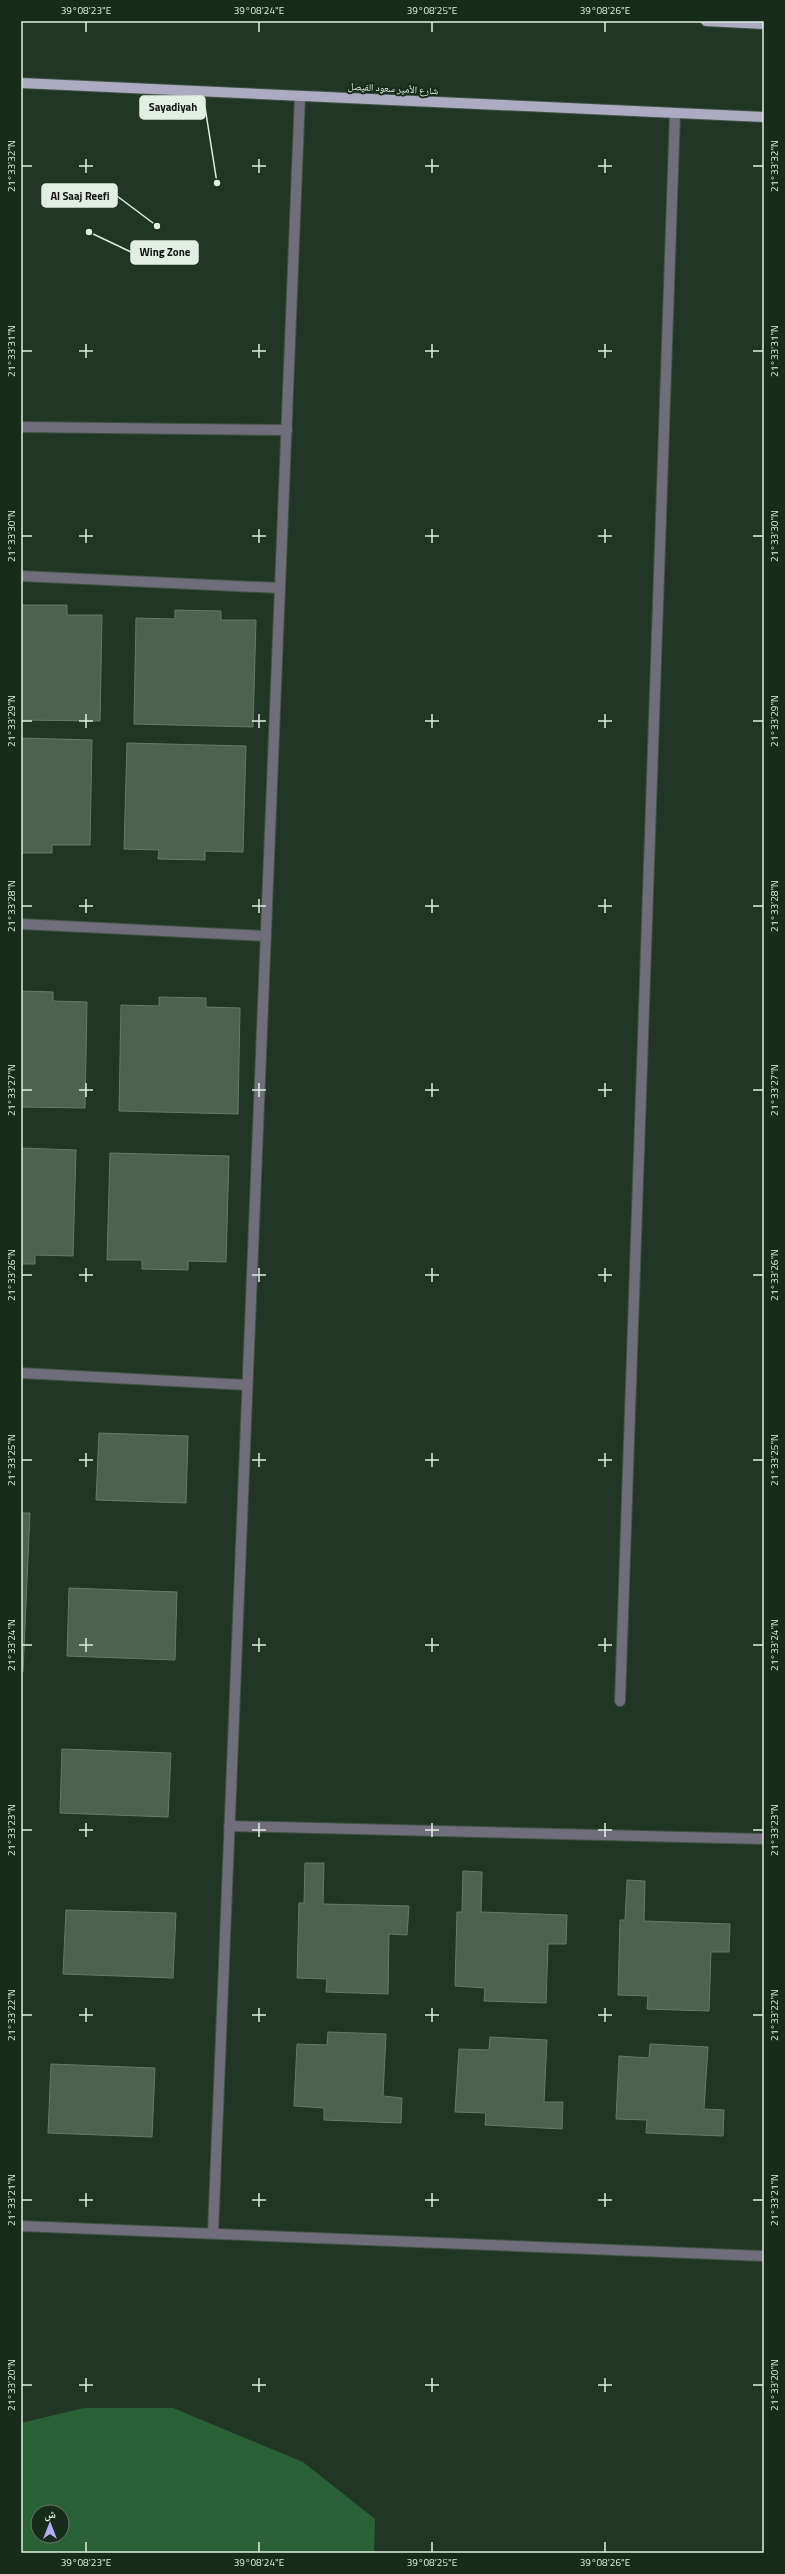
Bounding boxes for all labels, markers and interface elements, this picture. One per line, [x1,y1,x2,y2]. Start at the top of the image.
text: 39°08'23"E [61,3,112,18]
text: 39°08'24"E [234,3,285,18]
text: 39°08'25"E [407,3,458,18]
text: 39°08'26"E [580,3,631,18]
street label: شارع الأمير سعود الفيصل [347,79,439,98]
callout: Sayadiyah [140,96,205,119]
text: Sayadiyah [149,99,197,115]
text: 21°33'32"N [4,140,19,192]
text: 21°33'32"N [767,140,782,192]
callout: Al Saaj Reefi [42,184,117,207]
text: Al Saaj Reefi [50,188,110,204]
callout: Wing Zone [131,241,198,264]
text: Wing Zone [140,244,191,260]
text: 21°33'31"N [4,325,19,377]
text: 21°33'31"N [767,325,782,377]
text: 21°33'30"N [4,510,19,562]
text: 21°33'30"N [767,510,782,562]
text: 21°33'29"N [4,695,19,747]
text: 21°33'29"N [767,695,782,747]
text: 21°33'28"N [4,880,19,932]
text: 21°33'28"N [767,880,782,932]
text: 21°33'27"N [4,1064,19,1116]
text: 21°33'27"N [767,1064,782,1116]
text: 21°33'26"N [4,1249,19,1301]
text: 21°33'26"N [767,1249,782,1301]
text: 21°33'25"N [4,1434,19,1486]
text: 21°33'25"N [767,1434,782,1486]
text: 21°33'24"N [4,1619,19,1671]
text: 21°33'24"N [767,1619,782,1671]
text: 21°33'23"N [4,1804,19,1856]
text: 21°33'23"N [767,1804,782,1856]
text: 21°33'22"N [4,1989,19,2041]
text: 21°33'22"N [767,1989,782,2041]
text: 21°33'21"N [4,2174,19,2226]
text: 21°33'21"N [767,2174,782,2226]
text: 21°33'20"N [4,2359,19,2411]
text: 21°33'20"N [767,2359,782,2411]
north arrow [30,2504,70,2544]
text: ش [44,2506,56,2522]
text: 39°08'23"E [61,2555,112,2570]
text: 39°08'24"E [234,2555,285,2570]
text: 39°08'25"E [407,2555,458,2570]
text: 39°08'26"E [580,2555,631,2570]

